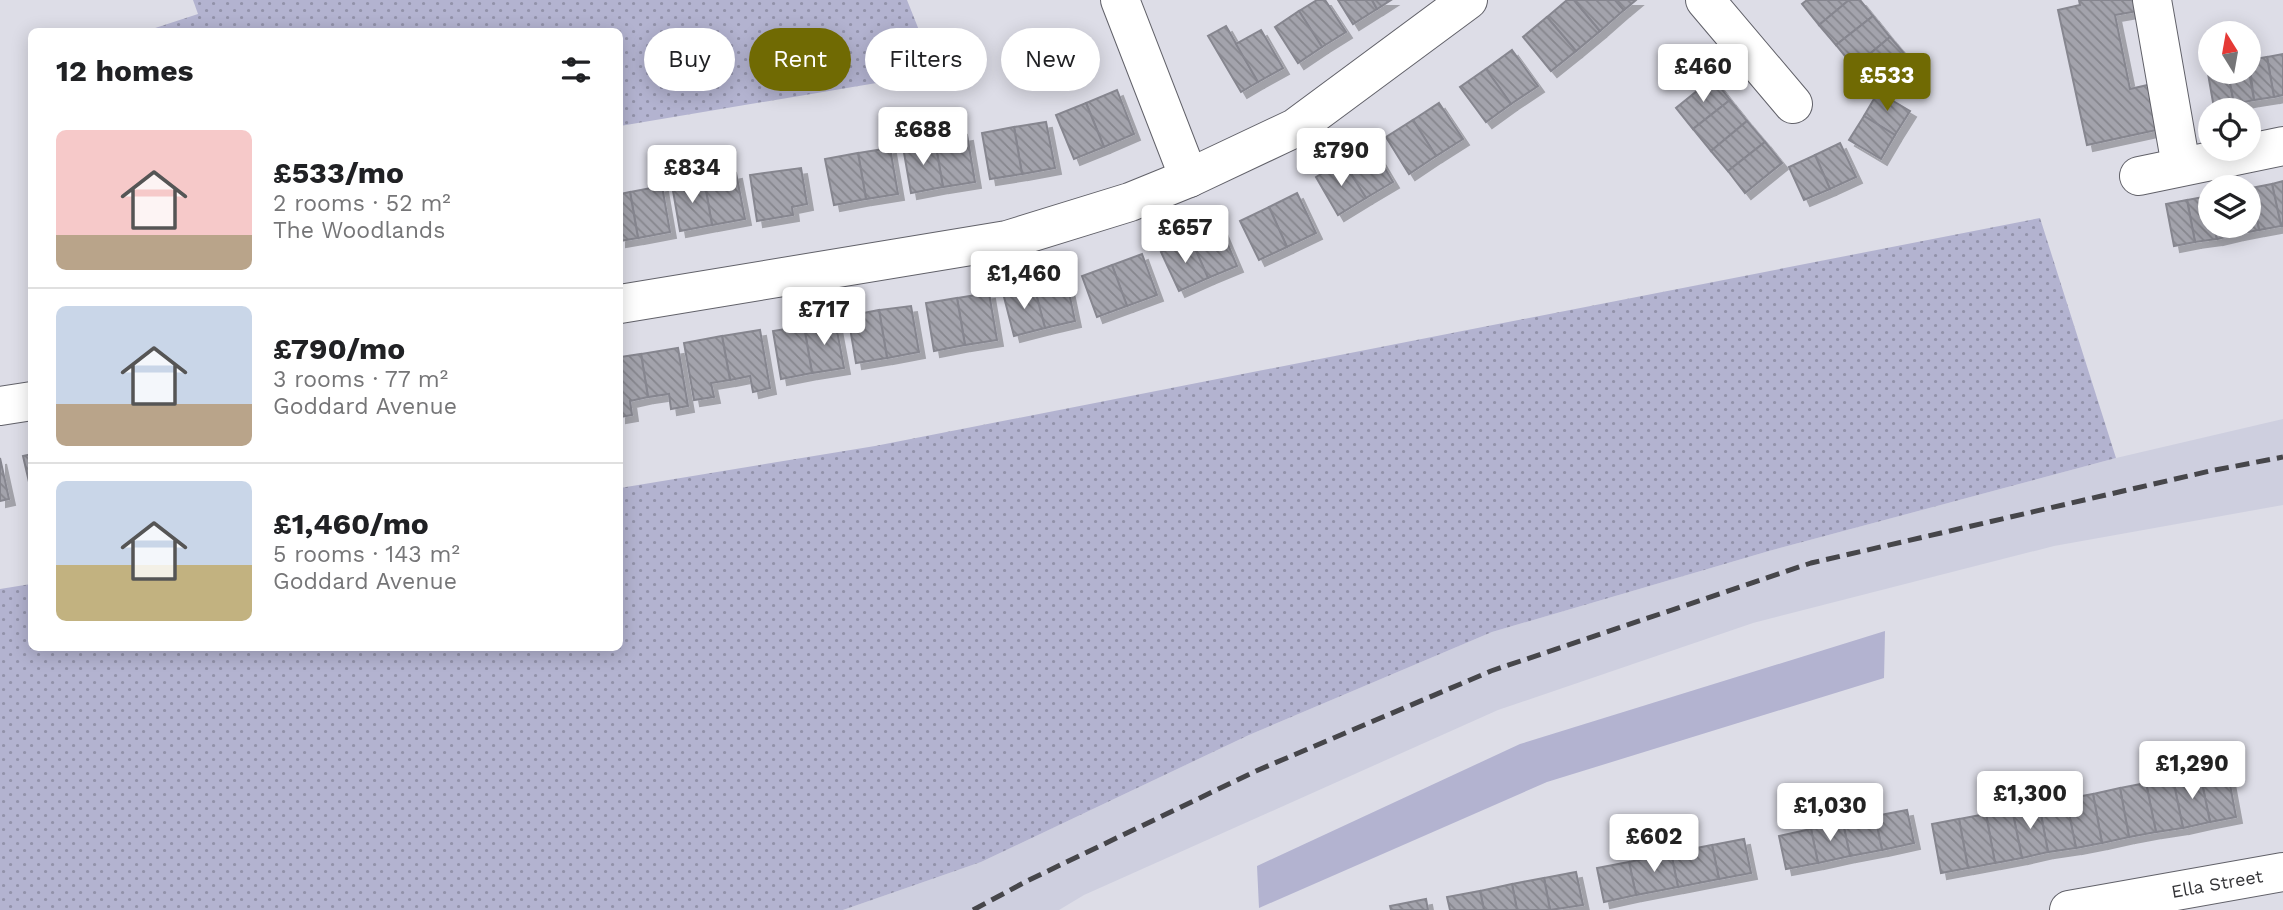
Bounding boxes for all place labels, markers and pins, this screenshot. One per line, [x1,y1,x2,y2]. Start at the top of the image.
pin: £460 [1662,44,1744,104]
pin: £533 [1846,54,1928,113]
pin: £688 [882,108,964,167]
pin: £790 [1300,128,1382,188]
pin: £834 [651,146,733,205]
pin: £657 [1144,205,1226,265]
pin: £1,460 [967,252,1081,311]
pin: £717 [783,288,865,347]
pin: £1,290 [2135,742,2249,801]
pin: £1,300 [1973,772,2087,831]
pin: £1,030 [1773,784,1887,843]
pin: £602 [1613,814,1695,874]

